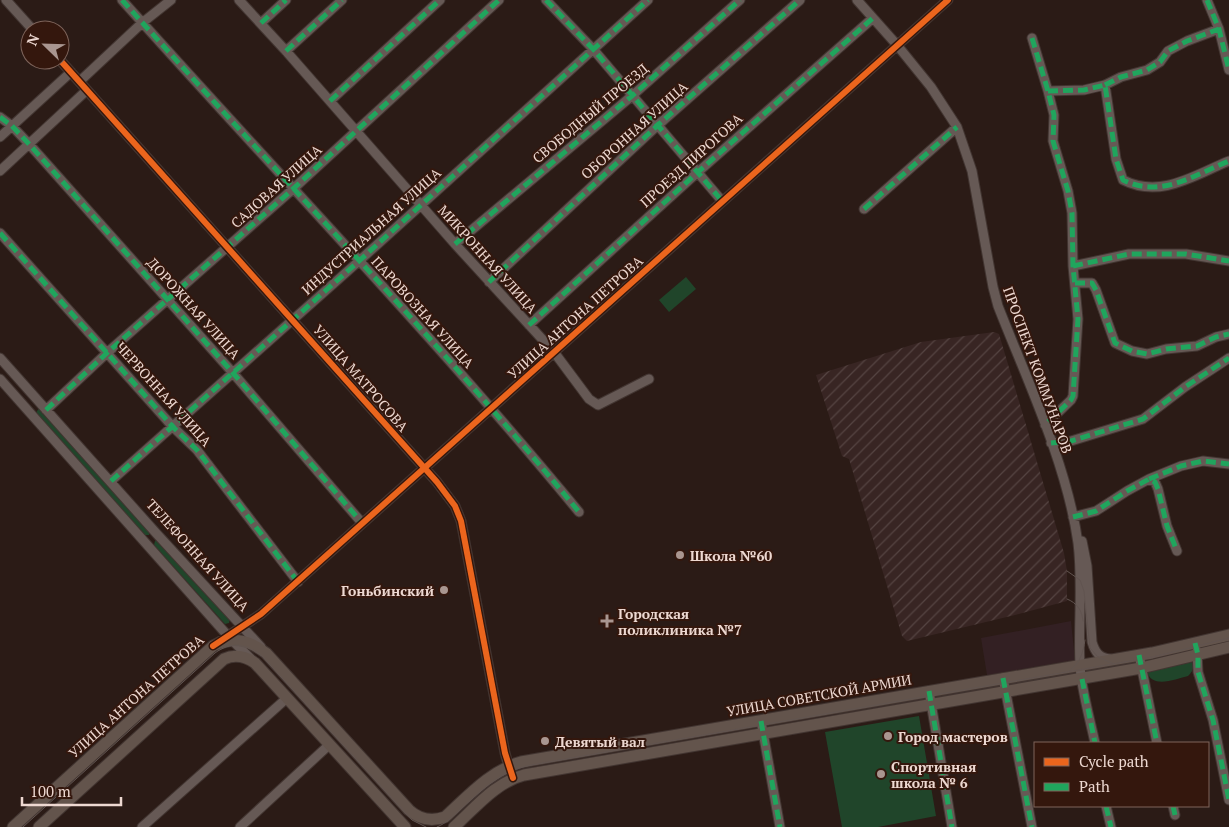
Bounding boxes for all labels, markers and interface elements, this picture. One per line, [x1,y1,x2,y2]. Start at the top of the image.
north arrow [20,20,70,70]
text: N [22,31,44,48]
street label: СВОБОДНЫЙ ПРОЕЗД [528,59,652,167]
street label: ОБОРОННАЯ УЛИЦА [577,77,692,183]
street label: ПРОЕЗД ПИРОГОВА [636,108,747,211]
street label: САДОВАЯ УЛИЦА [226,140,326,232]
street label: ИНДУСТРИАЛЬНАЯ УЛИЦА [297,163,445,299]
street label: МИКРОННАЯ УЛИЦА [434,201,542,318]
street label: УЛИЦА АНТОНА ПЕТРОВА [503,251,647,383]
street label: ПАРОВОЗНАЯ УЛИЦА [368,252,479,372]
street label: ДОРОЖНАЯ УЛИЦА [143,253,245,363]
street label: ПРОСПЕКТ КОММУНАРОВ [999,284,1077,456]
street label: УЛИЦА МАТРОСОВА [309,320,413,436]
street label: ЧЕРВОННАЯ УЛИЦА [112,338,216,451]
street label: ТЕЛЕФОННАЯ УЛИЦА [142,495,254,616]
place label: Школа №60 [690,546,772,565]
marker: Школа №60 [674,549,686,561]
place label: Гоньбинский [341,581,434,600]
marker: Гоньбинский [438,584,450,596]
place label: Городская поликлиника №7 [618,604,742,639]
marker: Городская поликлиника №7 [600,614,614,628]
street label: УЛИЦА АНТОНА ПЕТРОВА [64,630,208,762]
street label: УЛИЦА СОВЕТСКОЙ АРМИИ [725,669,913,721]
place label: Город мастеров [898,727,1008,746]
marker: Город мастеров [882,730,894,742]
place label: Девятый вал [555,732,645,751]
marker: Девятый вал [539,735,551,747]
legend [1034,742,1209,807]
text: Cycle path [1079,751,1149,771]
place label: Спортивная школа № 6 [891,757,976,792]
marker: Спортивная школа № 6 [875,768,887,780]
scale bar [22,774,121,806]
text: Path [1079,776,1110,796]
text: 100 m [30,781,71,801]

